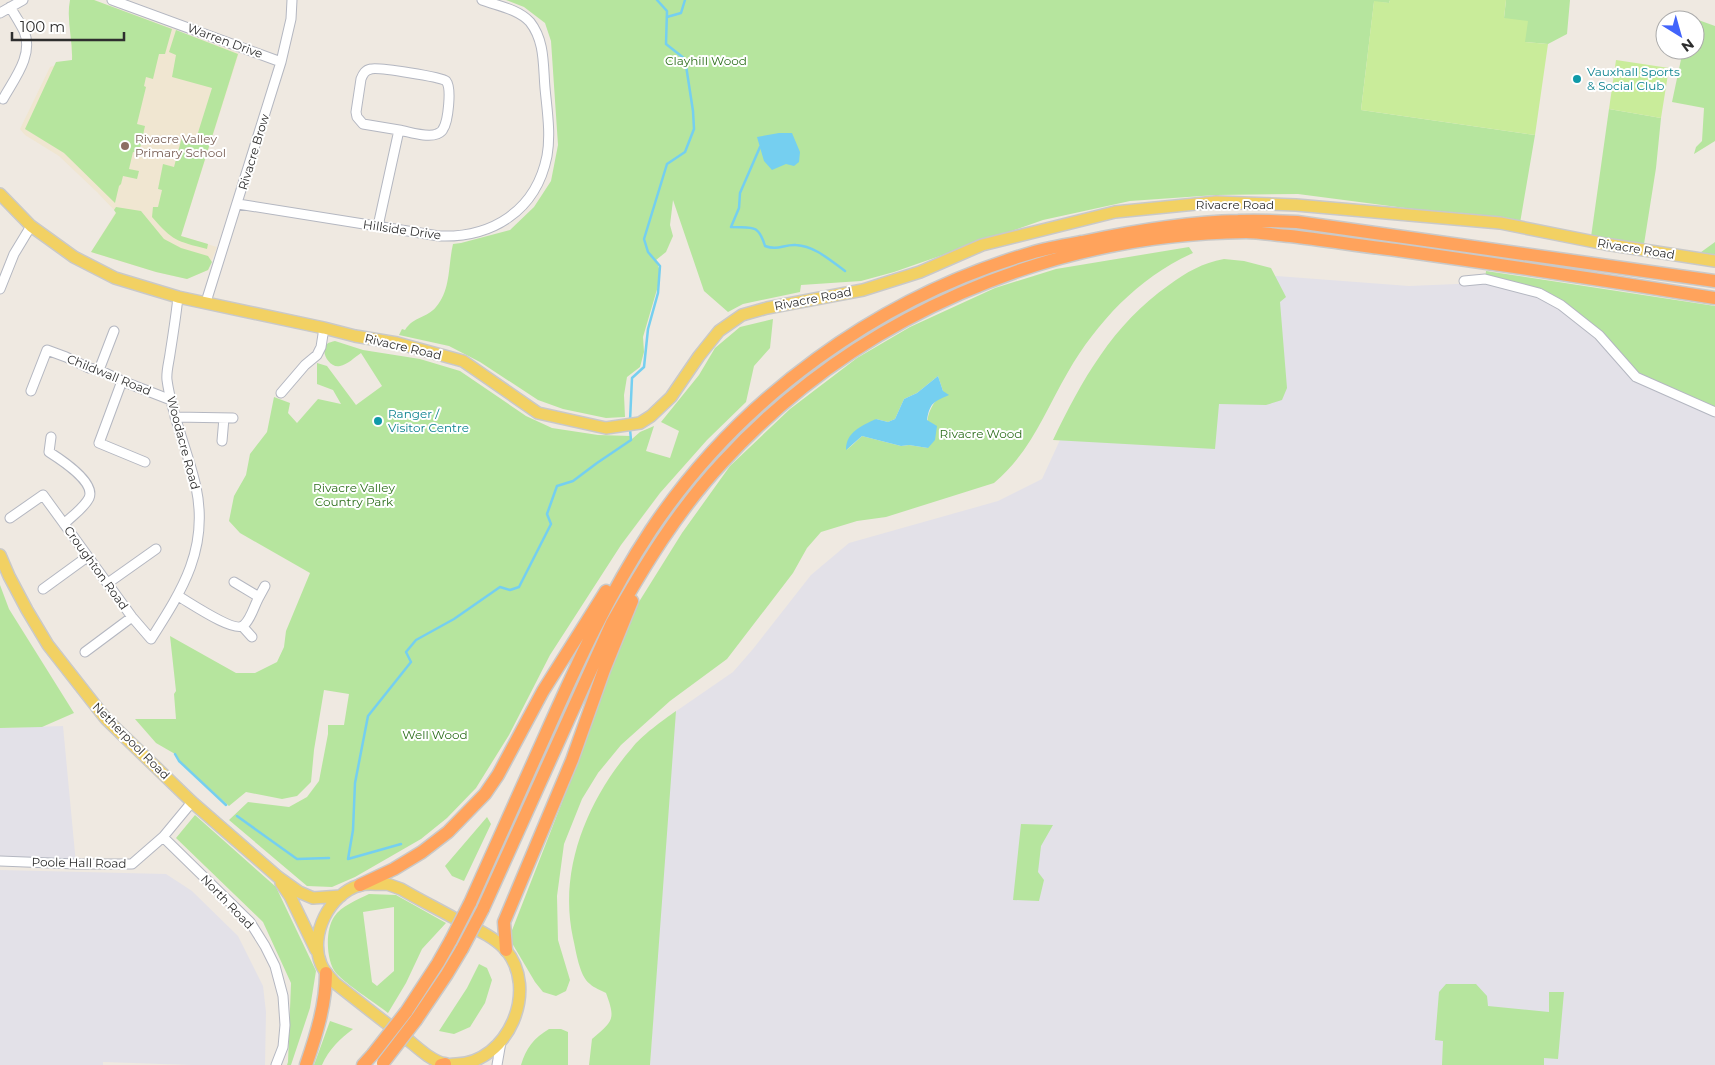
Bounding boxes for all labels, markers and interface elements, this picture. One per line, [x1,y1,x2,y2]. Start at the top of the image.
scale bar [12,10,125,42]
north arrow [1655,10,1705,60]
text: 100 m [20,17,65,36]
street label: Warren Drive [185,20,265,61]
text: N [1678,35,1698,56]
park label: Clayhill Wood [665,53,747,68]
place label: Vauxhall Sports & Social Club [1587,64,1680,93]
marker: Vauxhall Sports & Social Club [1571,73,1583,85]
street label: Rivacre Brow [235,112,272,192]
place label: Rivacre Valley Primary School [135,131,226,160]
marker: Rivacre Valley Primary School [119,140,131,152]
street label: Rivacre Road [1196,197,1274,212]
street label: Hillside Drive [362,217,442,242]
street label: Rivacre Road [1596,235,1676,262]
street label: Rivacre Road [773,284,853,313]
street label: Rivacre Road [363,330,443,363]
street label: Childwall Road [65,351,154,398]
street label: Woodacre Road [164,395,203,491]
place label: Ranger / Visitor Centre [388,406,469,435]
marker: Ranger / Visitor Centre [372,415,384,427]
park label: Rivacre Wood [940,426,1022,441]
park label: Rivacre Valley Country Park [313,480,395,509]
street label: Croughton Road [61,523,132,613]
street label: Netherpool Road [90,699,173,782]
park label: Well Wood [402,727,468,742]
street label: Poole Hall Road [31,854,127,871]
street label: North Road [198,871,257,932]

